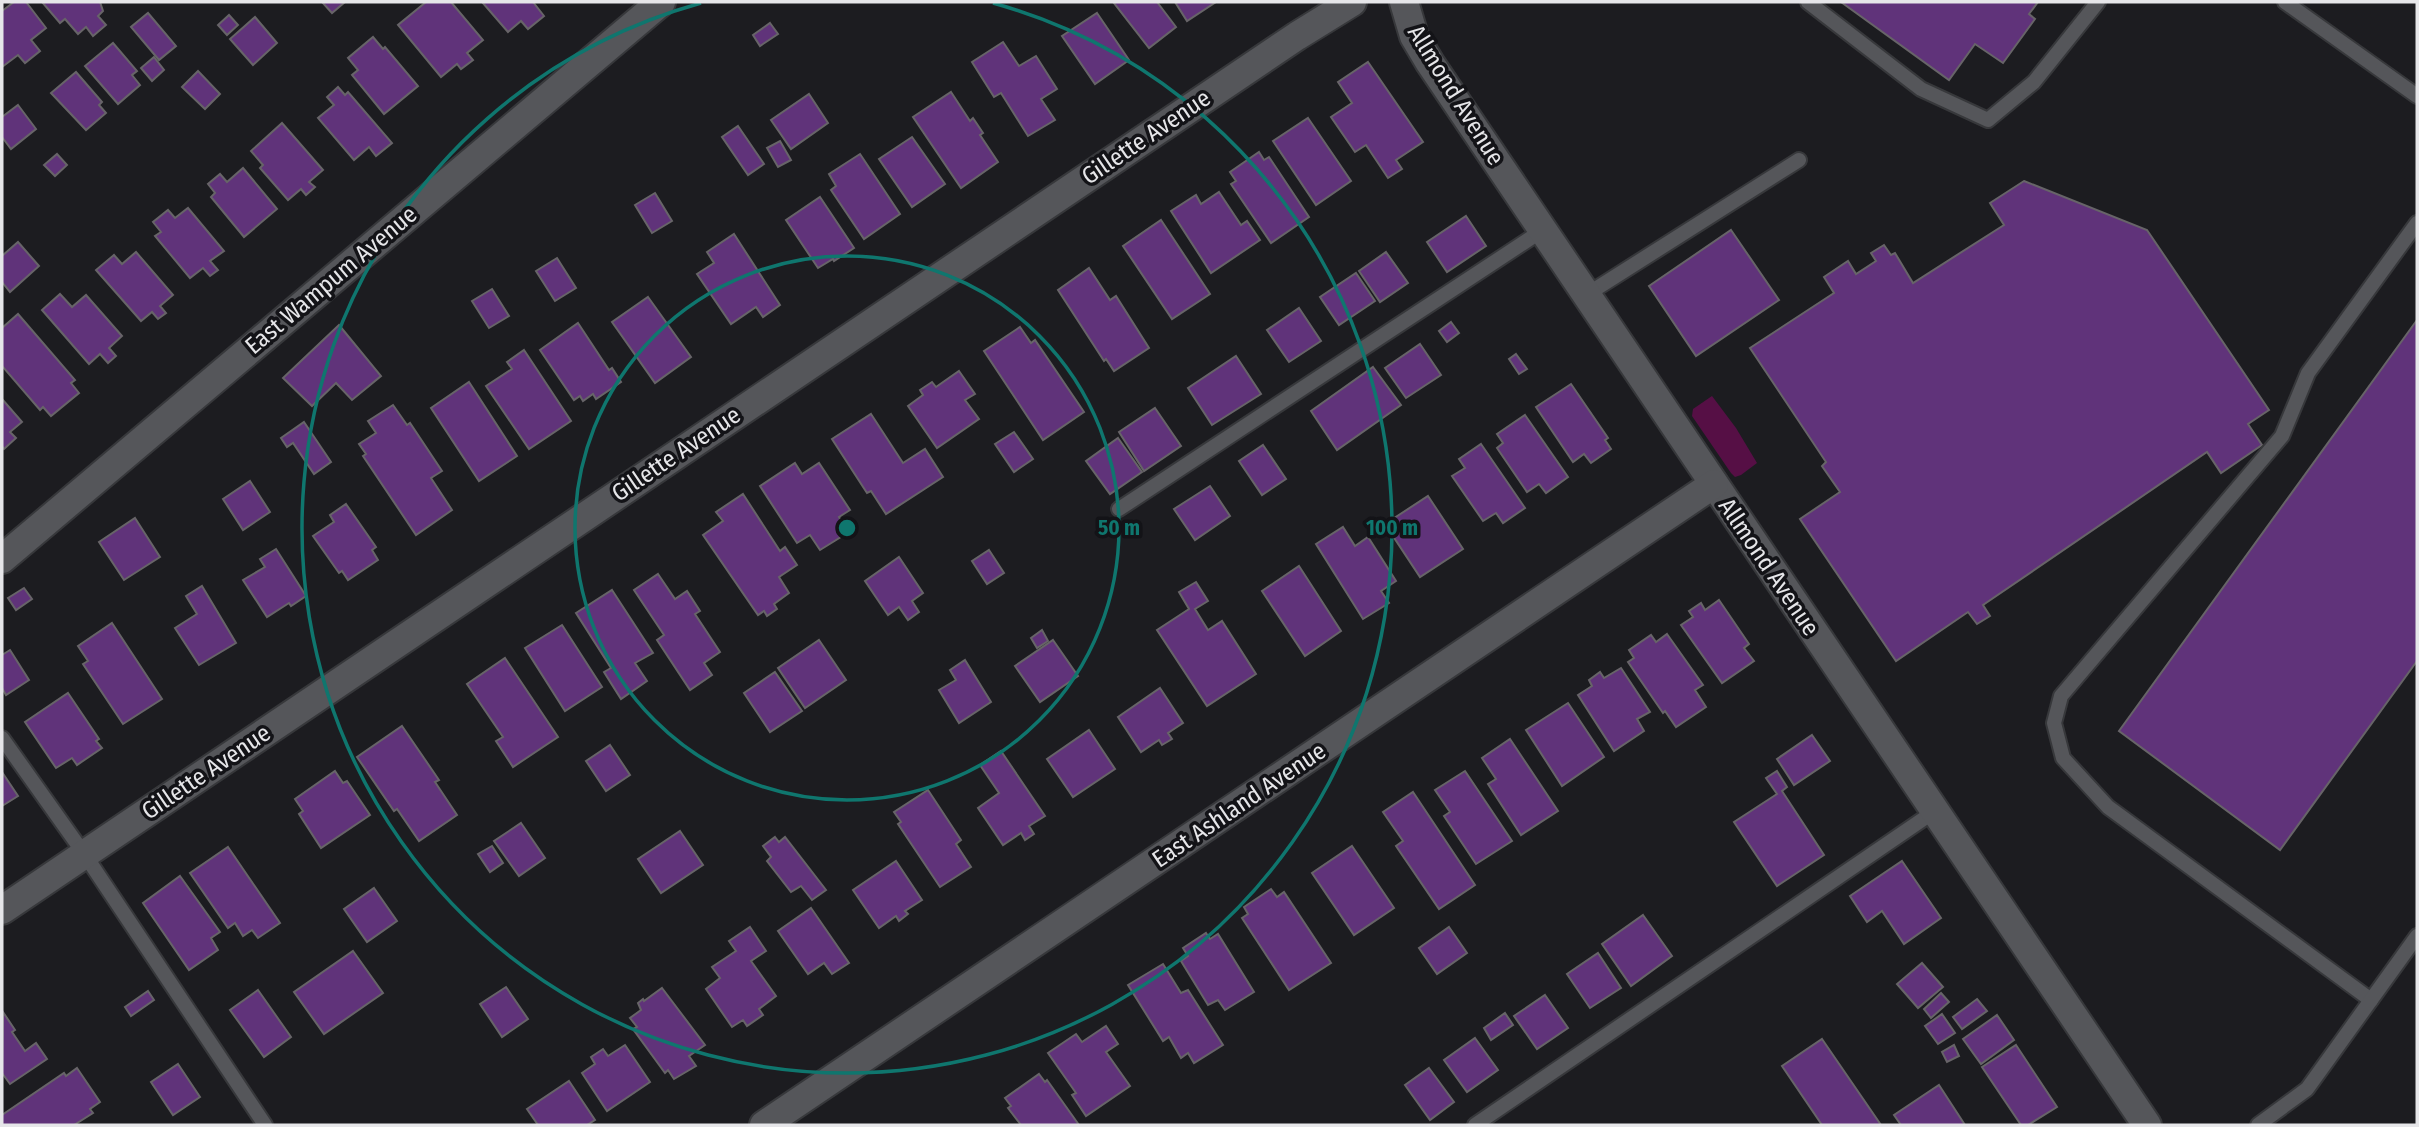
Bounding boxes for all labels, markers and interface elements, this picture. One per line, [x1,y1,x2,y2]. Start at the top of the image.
street label: Allmond Avenue [1402,20,1510,170]
street label: Gillette Avenue [1076,84,1216,190]
street label: East Wampum Avenue [240,200,422,360]
street label: Gillette Avenue [606,401,746,507]
street label: Allmond Avenue [1713,493,1825,641]
text: 50 m [1098,515,1140,541]
text: 100 m [1366,515,1418,541]
centre of rings [835,516,859,540]
street label: Gillette Avenue [136,719,276,825]
street label: East Ashland Avenue [1147,737,1331,873]

